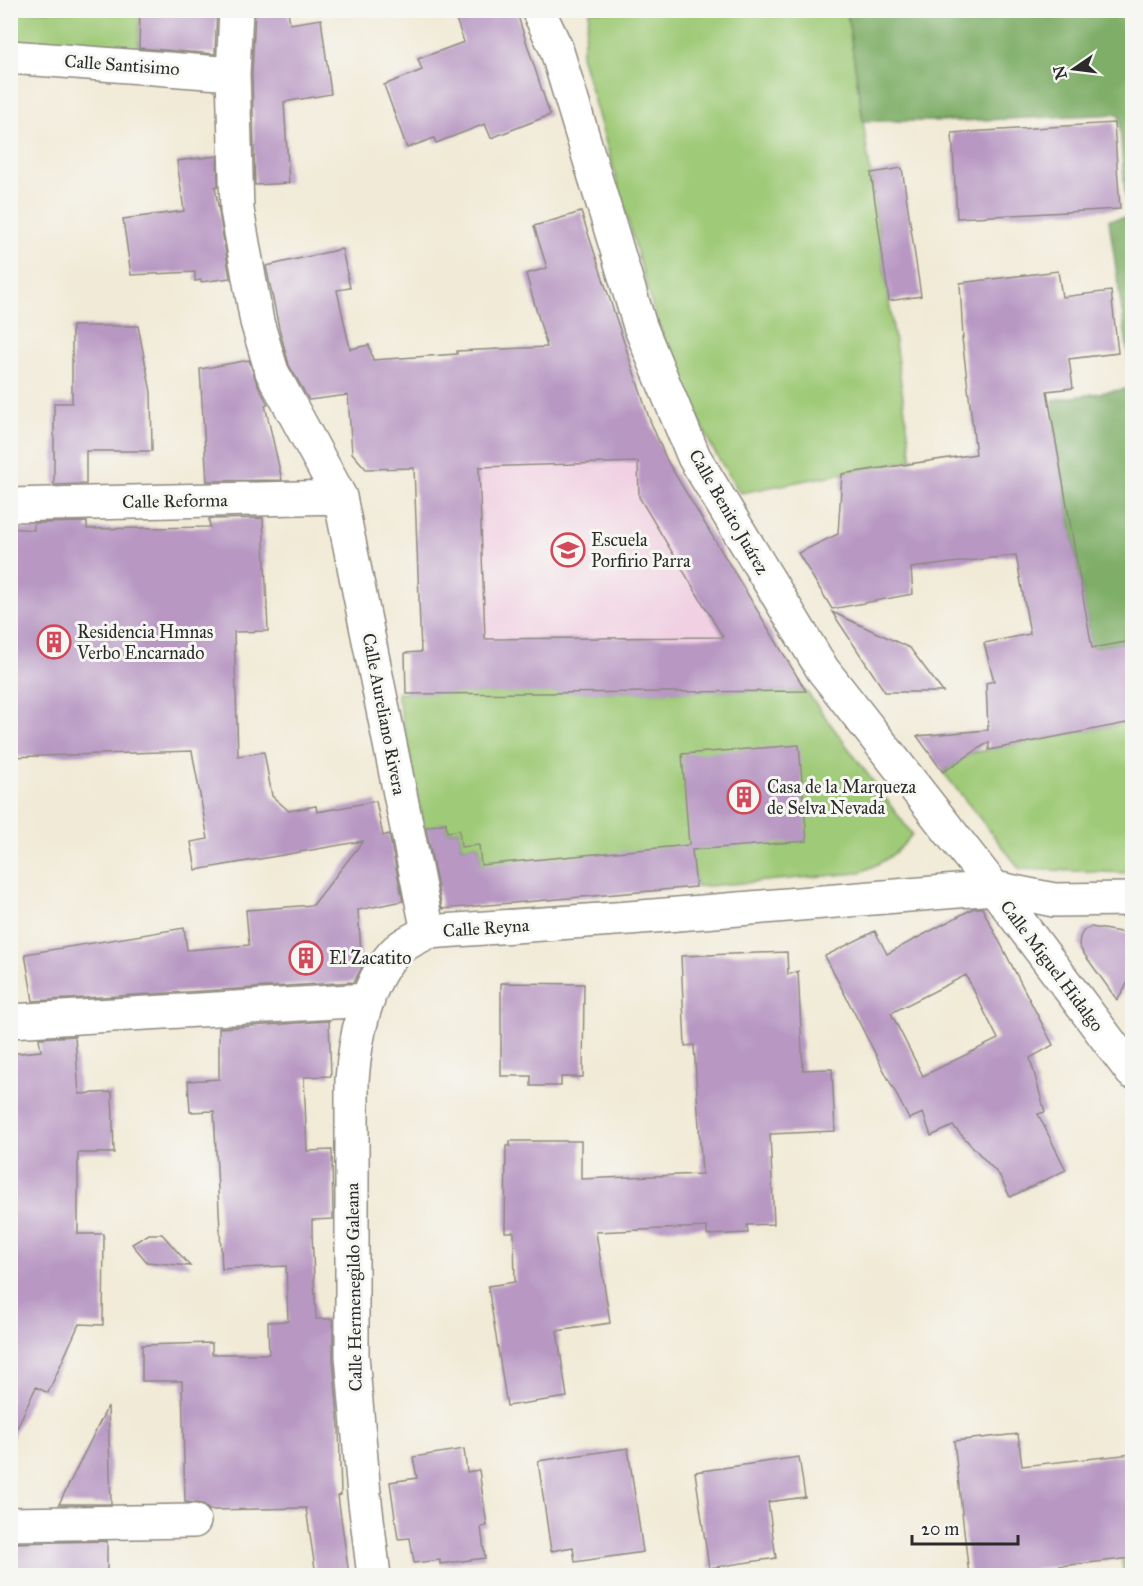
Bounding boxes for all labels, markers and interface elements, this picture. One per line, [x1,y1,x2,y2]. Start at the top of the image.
north arrow [1044,39,1104,99]
street label: Calle Santisimo [64,50,180,80]
text: N [1049,63,1071,81]
street label: Calle Benito Juárez [683,445,774,579]
street label: Calle Reforma [122,489,228,513]
place label: Escuela Porfirio Parra [591,529,691,572]
school or university icon: Escuela Porfirio Parra [550,532,586,568]
place label: Residencia Hmnas Verbo Encarnado [76,621,213,664]
building icon: Residencia Hmnas Verbo Encarnado [36,624,72,660]
street label: Calle Aureliano Rivera [358,631,411,797]
place label: Casa de la Marqueza de Selva Nevada [767,776,917,819]
building icon: Casa de la Marqueza de Selva Nevada [726,779,762,815]
street label: Calle Miguel Hidalgo [995,896,1108,1036]
street label: Calle Reyna [442,914,530,942]
building icon: El Zacatito [288,940,324,976]
place label: El Zacatito [329,947,412,969]
street label: Calle Hermenegildo Galeana [341,1182,368,1391]
scale bar [912,1508,1018,1546]
text: 20 m [921,1518,959,1540]

